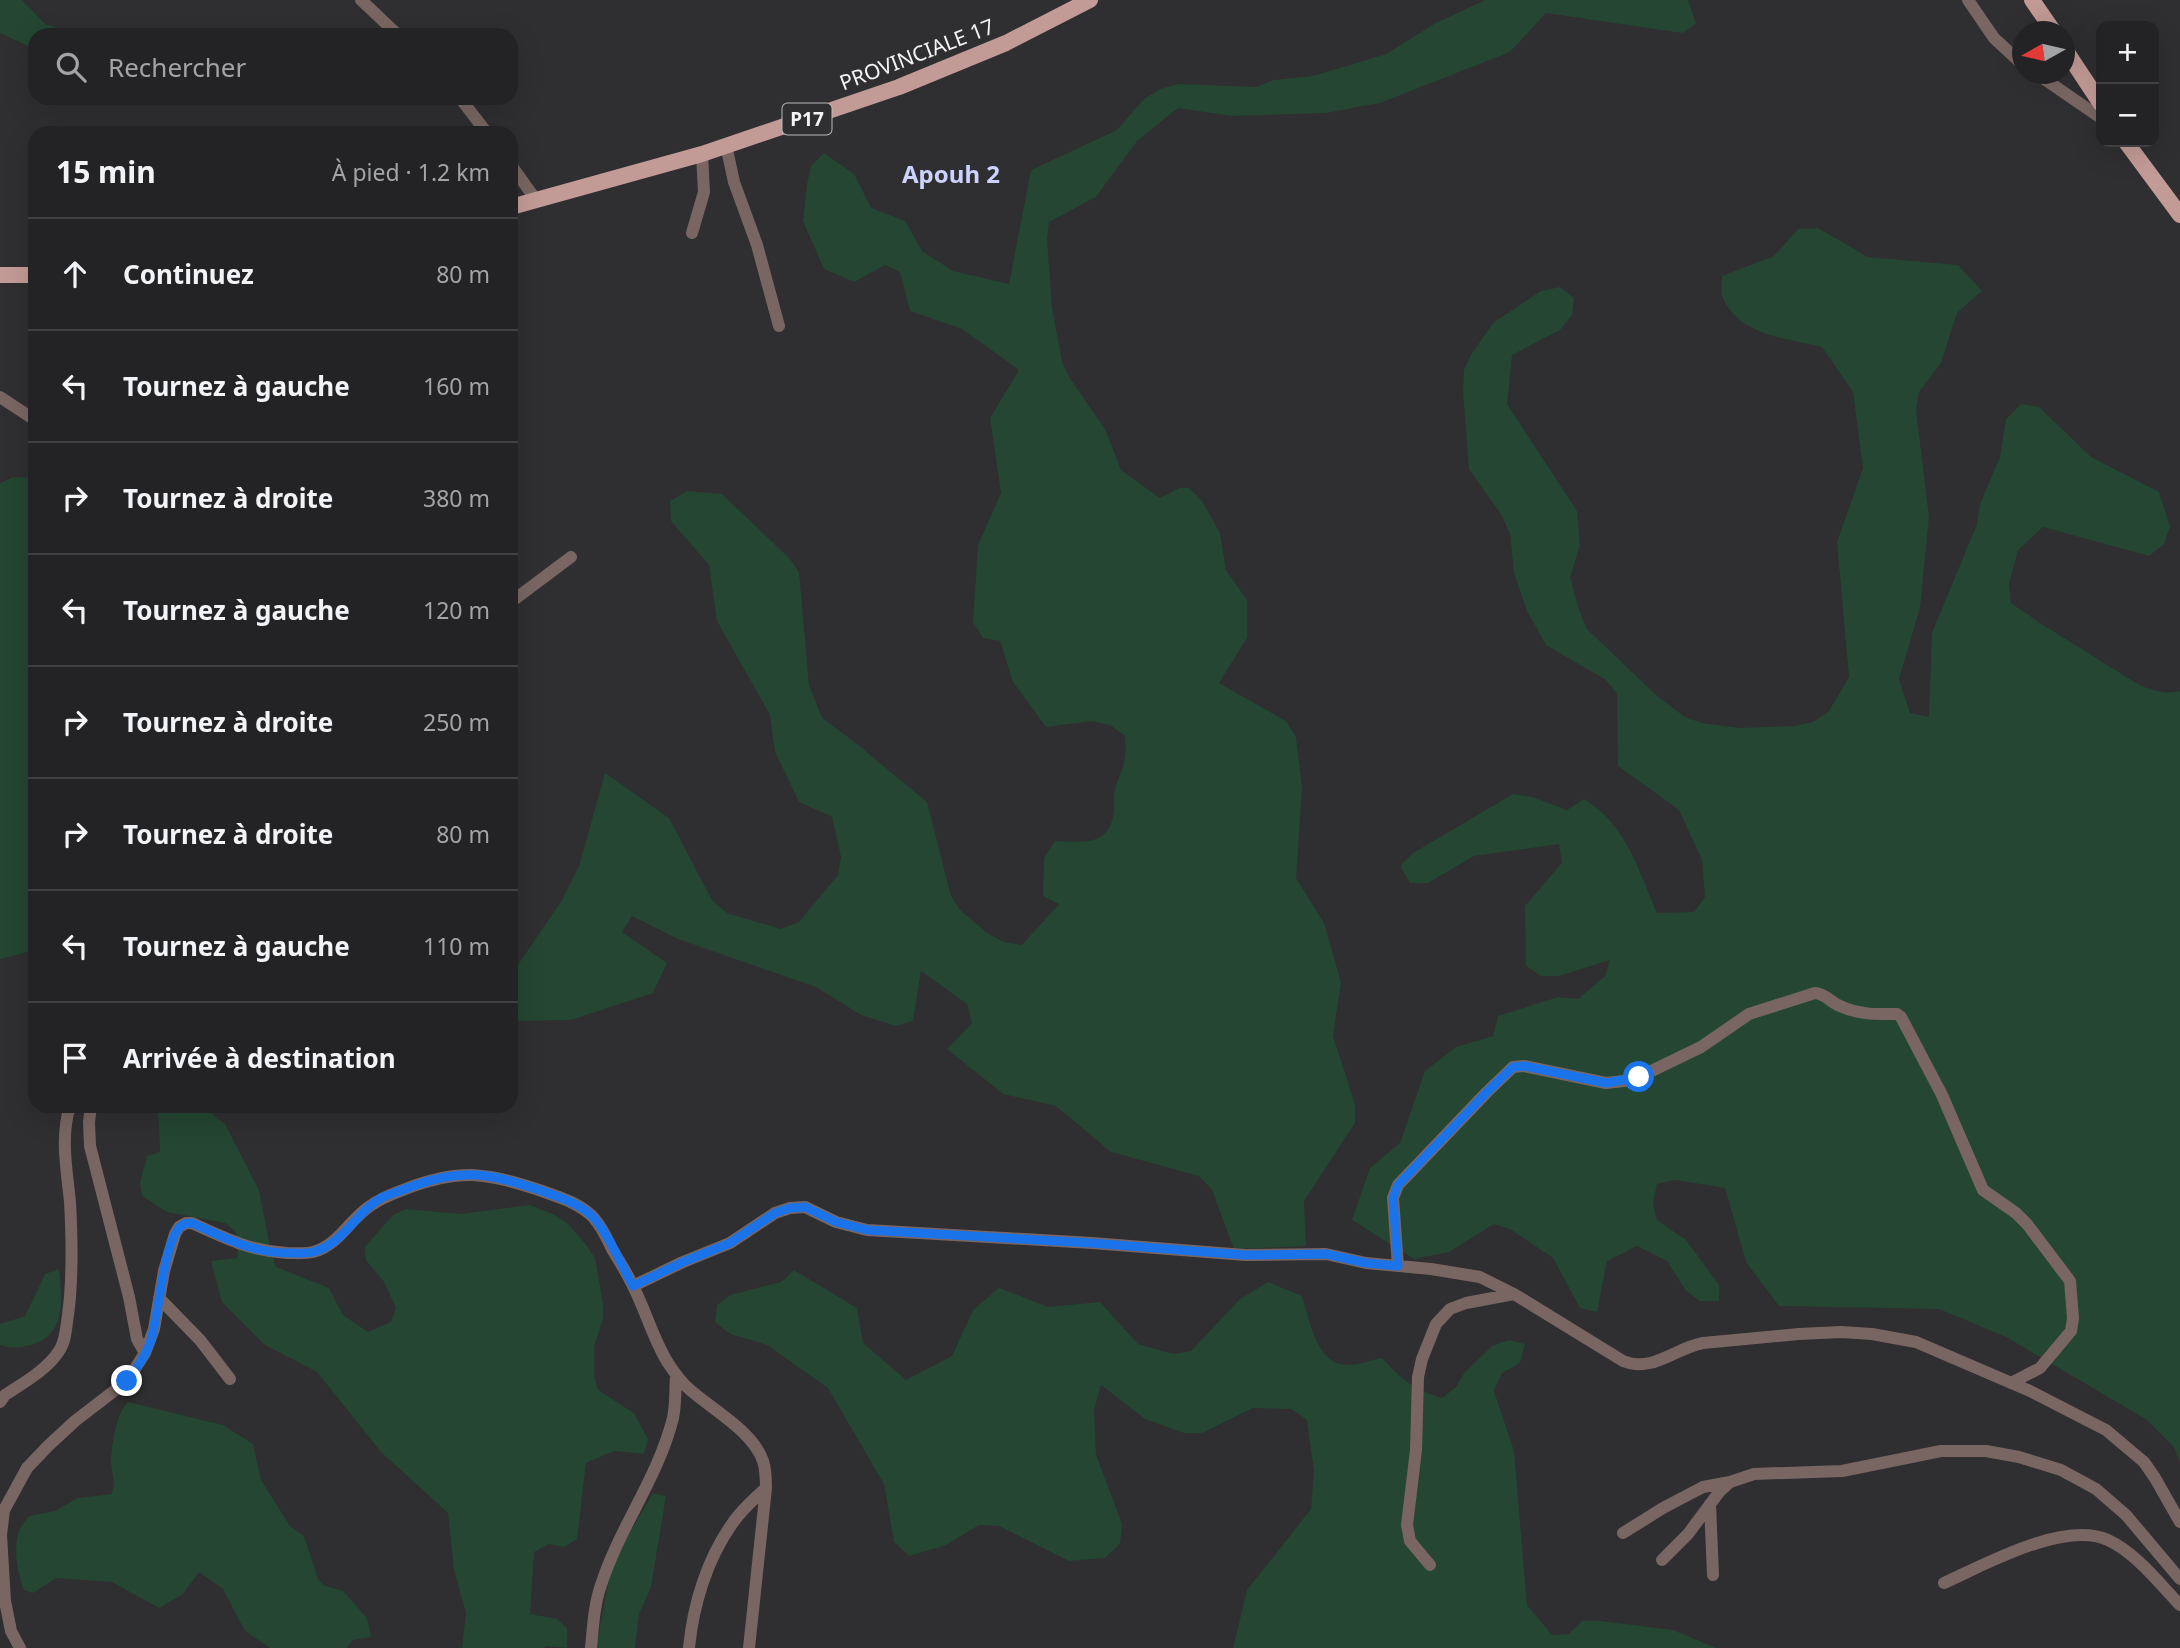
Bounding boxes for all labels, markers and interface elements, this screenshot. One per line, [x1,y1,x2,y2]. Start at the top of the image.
street label: PROVINCIALE 17 [835,12,998,96]
north arrow [2012,21,2075,84]
map controls [2096,21,2159,147]
button: + [2096,21,2159,84]
search box [28,28,518,105]
icon: search [52,48,90,86]
text: Rechercher [108,49,246,85]
button: − [2096,84,2159,147]
road number: P17 [782,104,832,134]
text: 15 min [56,151,156,192]
text: À pied · 1.2 km [332,156,490,188]
district label: Apouh 2 [902,157,1000,190]
icon: ahead [56,255,94,293]
text: Continuez [123,256,254,292]
text: 80 m [436,258,490,290]
icon: left [56,367,94,405]
text: Tournez à gauche [123,368,350,404]
text: 160 m [423,370,490,402]
icon: right [56,479,94,517]
text: Tournez à droite [123,480,333,516]
text: 380 m [423,482,490,514]
icon: left [56,591,94,629]
text: Tournez à gauche [123,592,350,628]
text: 120 m [423,594,490,626]
icon: right [56,703,94,741]
text: Tournez à droite [123,704,333,740]
text: 250 m [423,706,490,738]
icon: right [56,815,94,853]
text: Tournez à droite [123,816,333,852]
text: 80 m [436,818,490,850]
icon: left [56,927,94,965]
text: Tournez à gauche [123,928,350,964]
text: 110 m [423,930,490,962]
icon: arrive [56,1039,94,1077]
text: Arrivée à destination [123,1040,396,1076]
route start [1623,1061,1654,1092]
route end [111,1365,142,1396]

